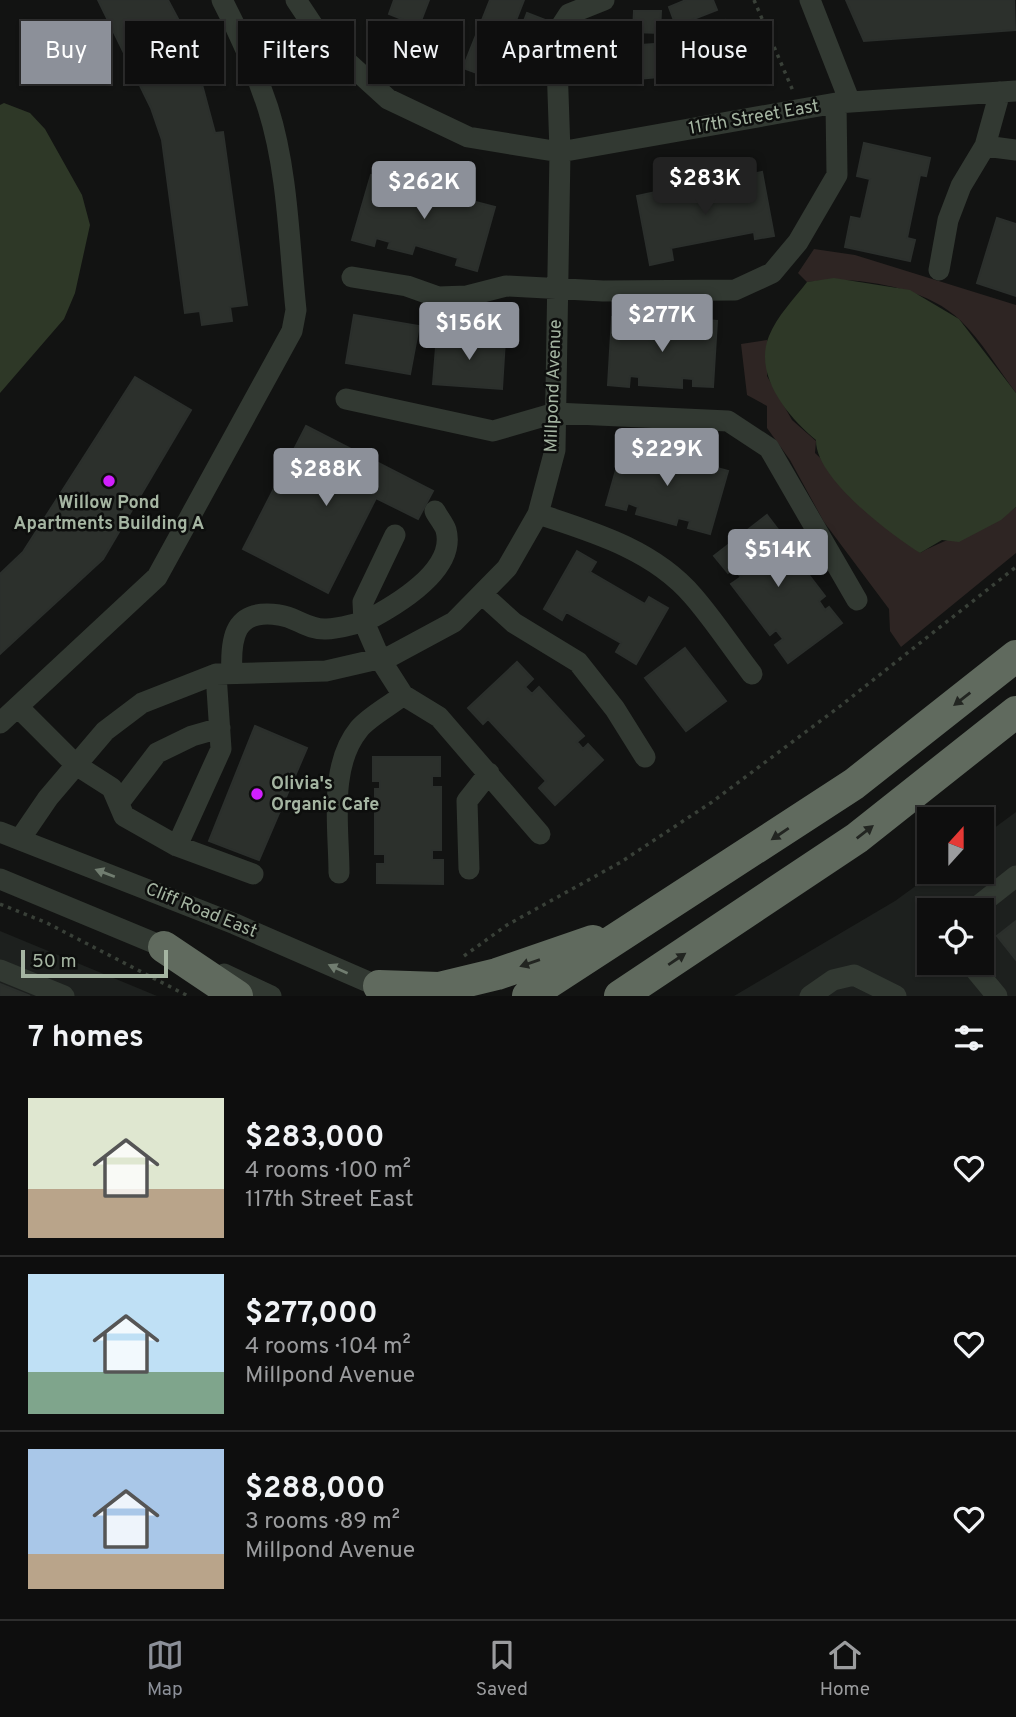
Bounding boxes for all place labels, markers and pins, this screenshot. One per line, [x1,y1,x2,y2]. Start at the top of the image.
pin: $283K [656,158,754,217]
pin: $262K [375,162,473,221]
pin: $277K [613,294,711,354]
pin: $156K [420,302,518,362]
pin: $229K [618,428,716,488]
pin: $288K [277,448,375,508]
marker: Willow Pond Apartments Building A [101,473,117,489]
place label: Willow Pond Apartments Building A [14,492,204,536]
pin: $514K [729,530,827,589]
place label: Olivia's Organic Cafe [271,773,379,817]
marker: Olivia's Organic Cafe [249,786,265,802]

